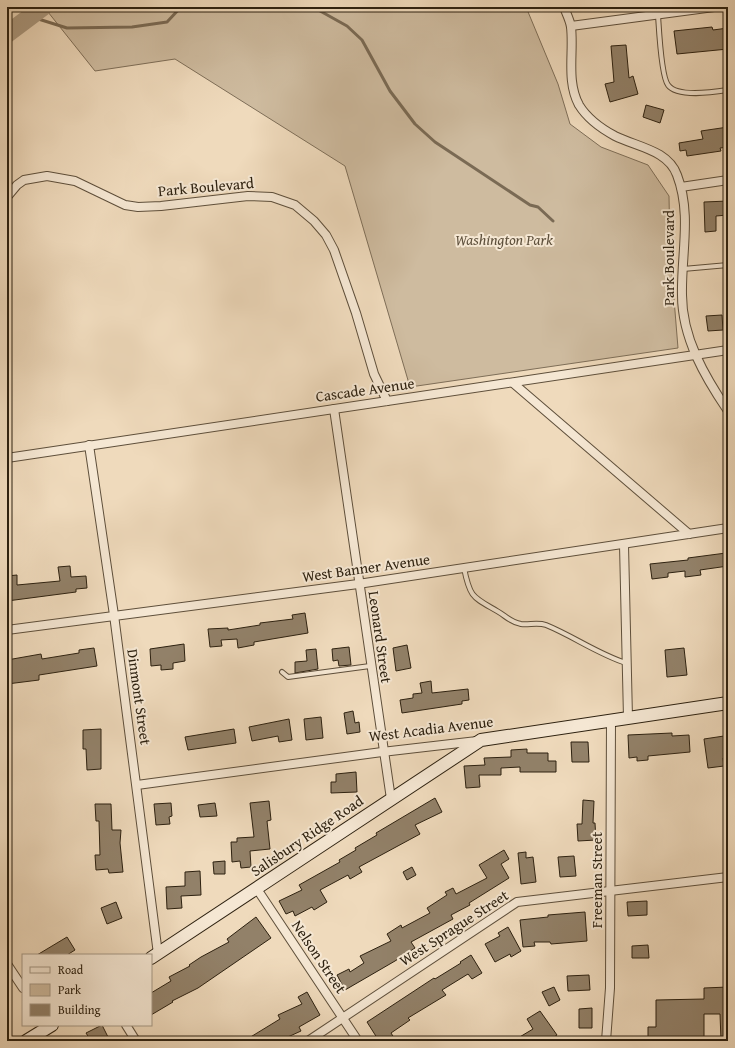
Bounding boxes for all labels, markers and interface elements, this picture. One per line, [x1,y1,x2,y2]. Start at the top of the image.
street label: Park Boulevard [157,172,255,201]
street label: Park Boulevard [658,210,679,306]
park label: Washington Park [455,229,553,250]
street label: Cascade Avenue [314,372,416,407]
street label: West Banner Avenue [301,548,431,587]
street label: Leonard Street [364,590,397,685]
street label: Dinmont Street [122,648,157,747]
street label: West Acadia Avenue [367,710,494,747]
street label: Salisbury Ridge Road [246,790,367,881]
street label: Freeman Street [586,831,607,928]
street label: West Sprague Street [395,884,513,971]
street label: Nelson Street [287,916,352,998]
legend [22,954,152,1026]
text: Road [58,961,84,978]
text: Park [58,981,82,998]
text: Building [58,1001,101,1018]

